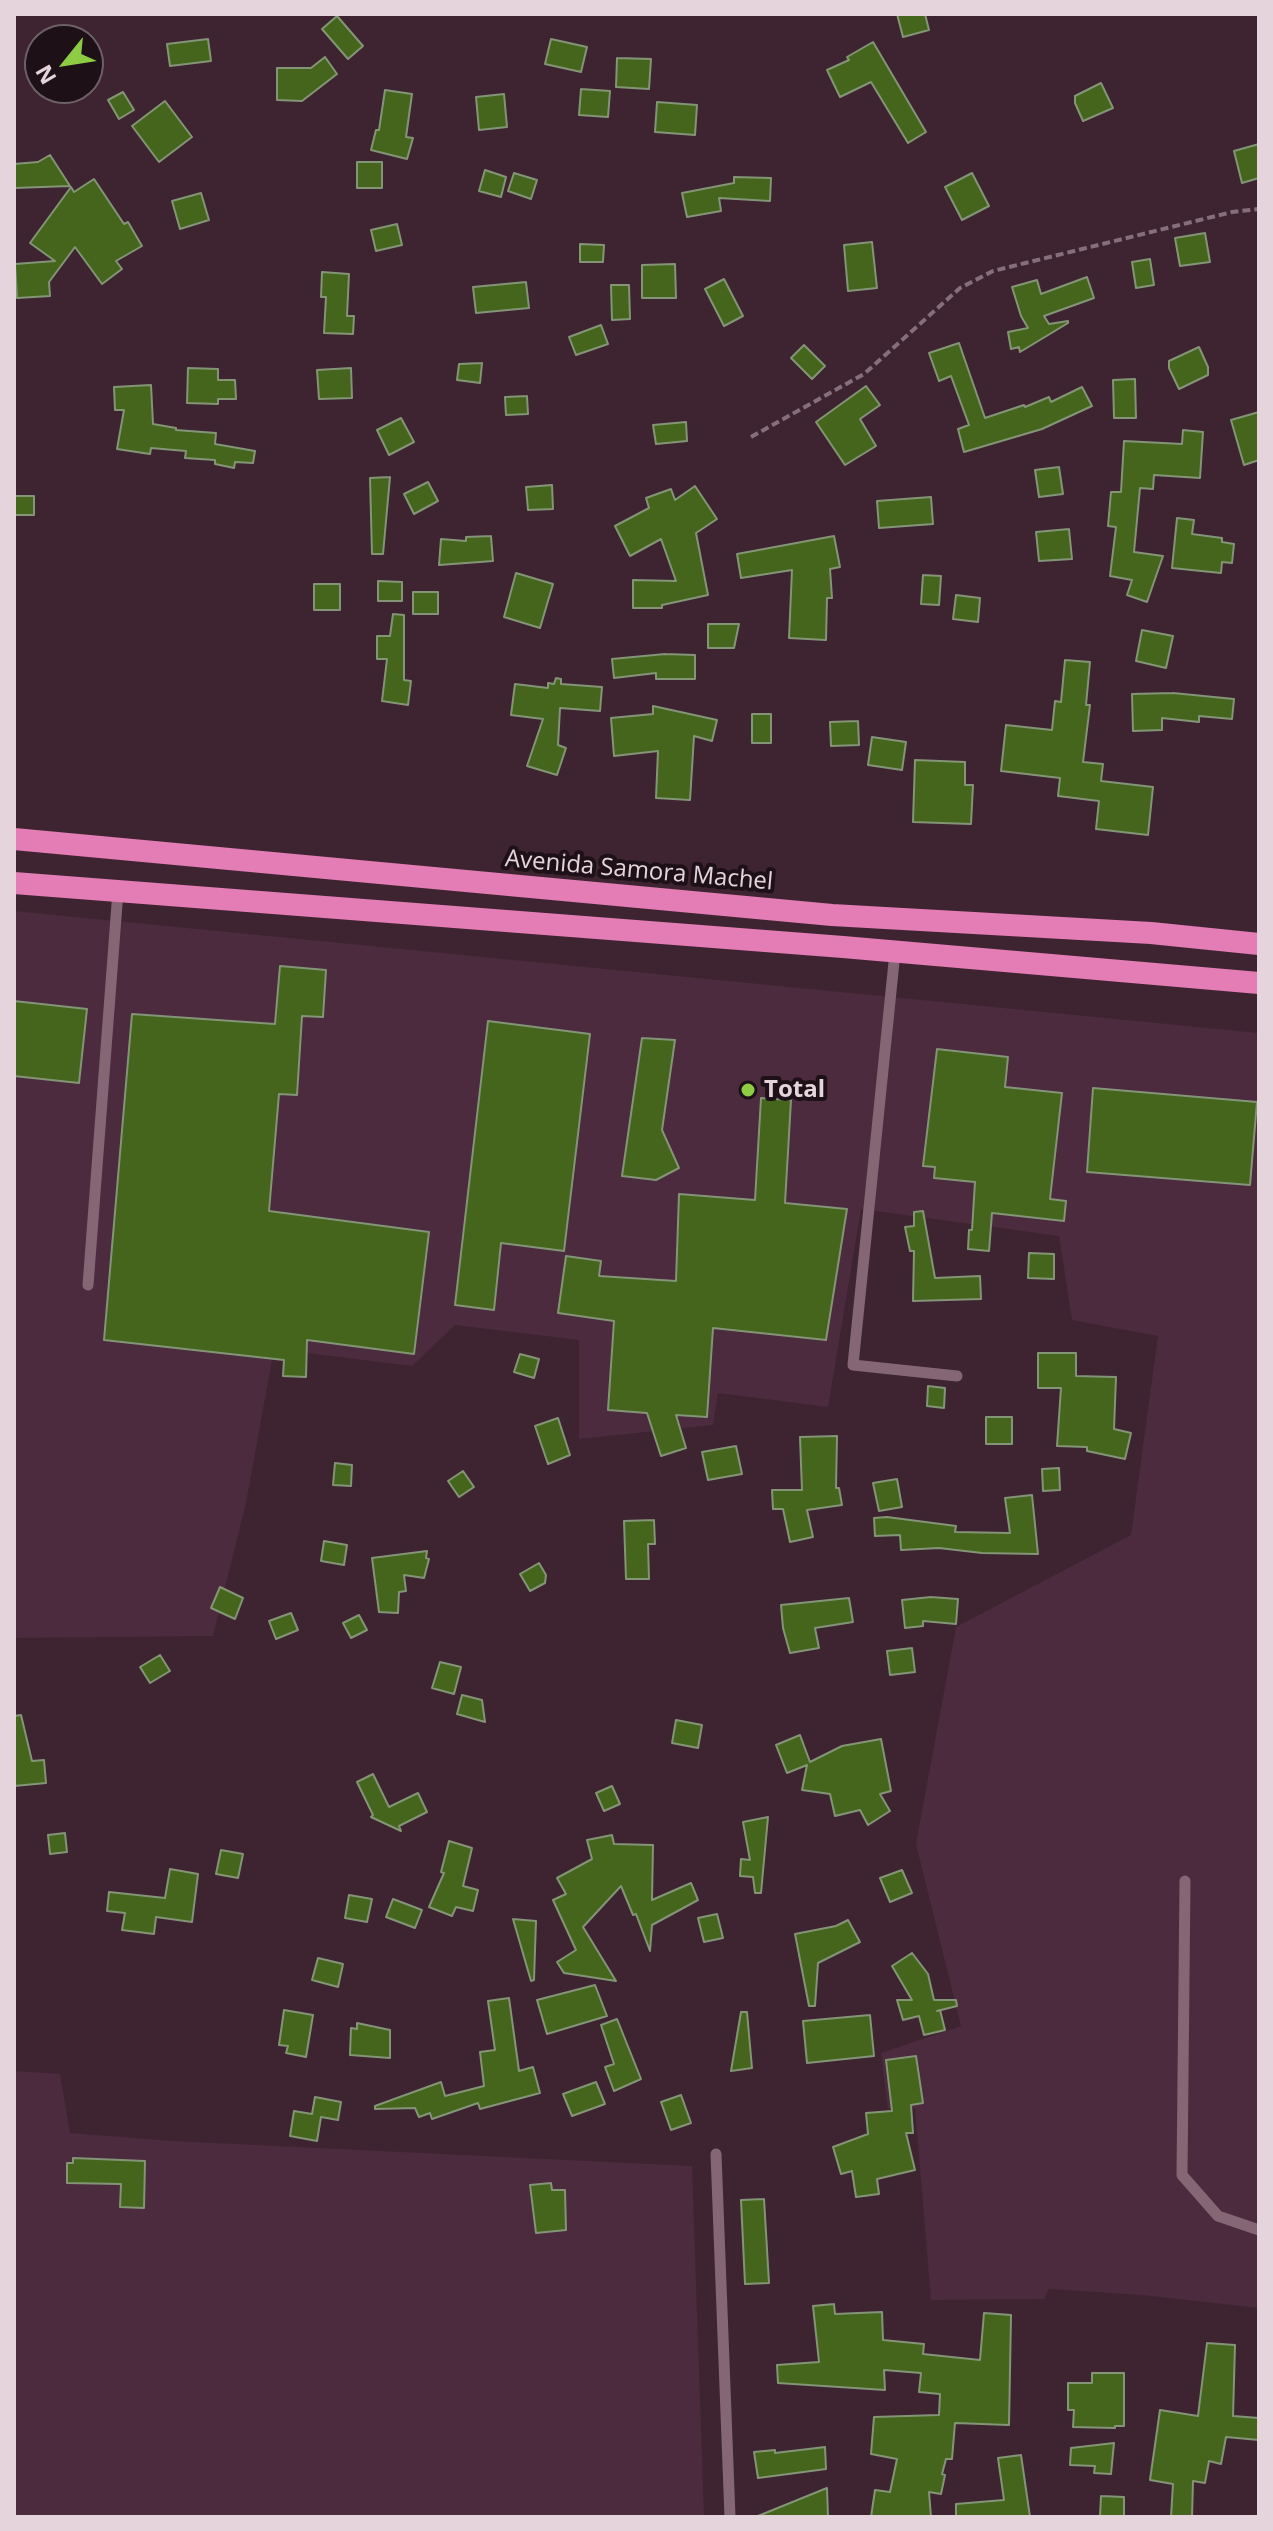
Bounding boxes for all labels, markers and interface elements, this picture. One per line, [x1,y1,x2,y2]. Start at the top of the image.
north arrow [24,24,104,104]
text: N [27,60,62,90]
street label: Avenida Samora Machel [504,845,774,897]
place label: Total [764,1076,825,1104]
marker: Total [739,1081,757,1099]

